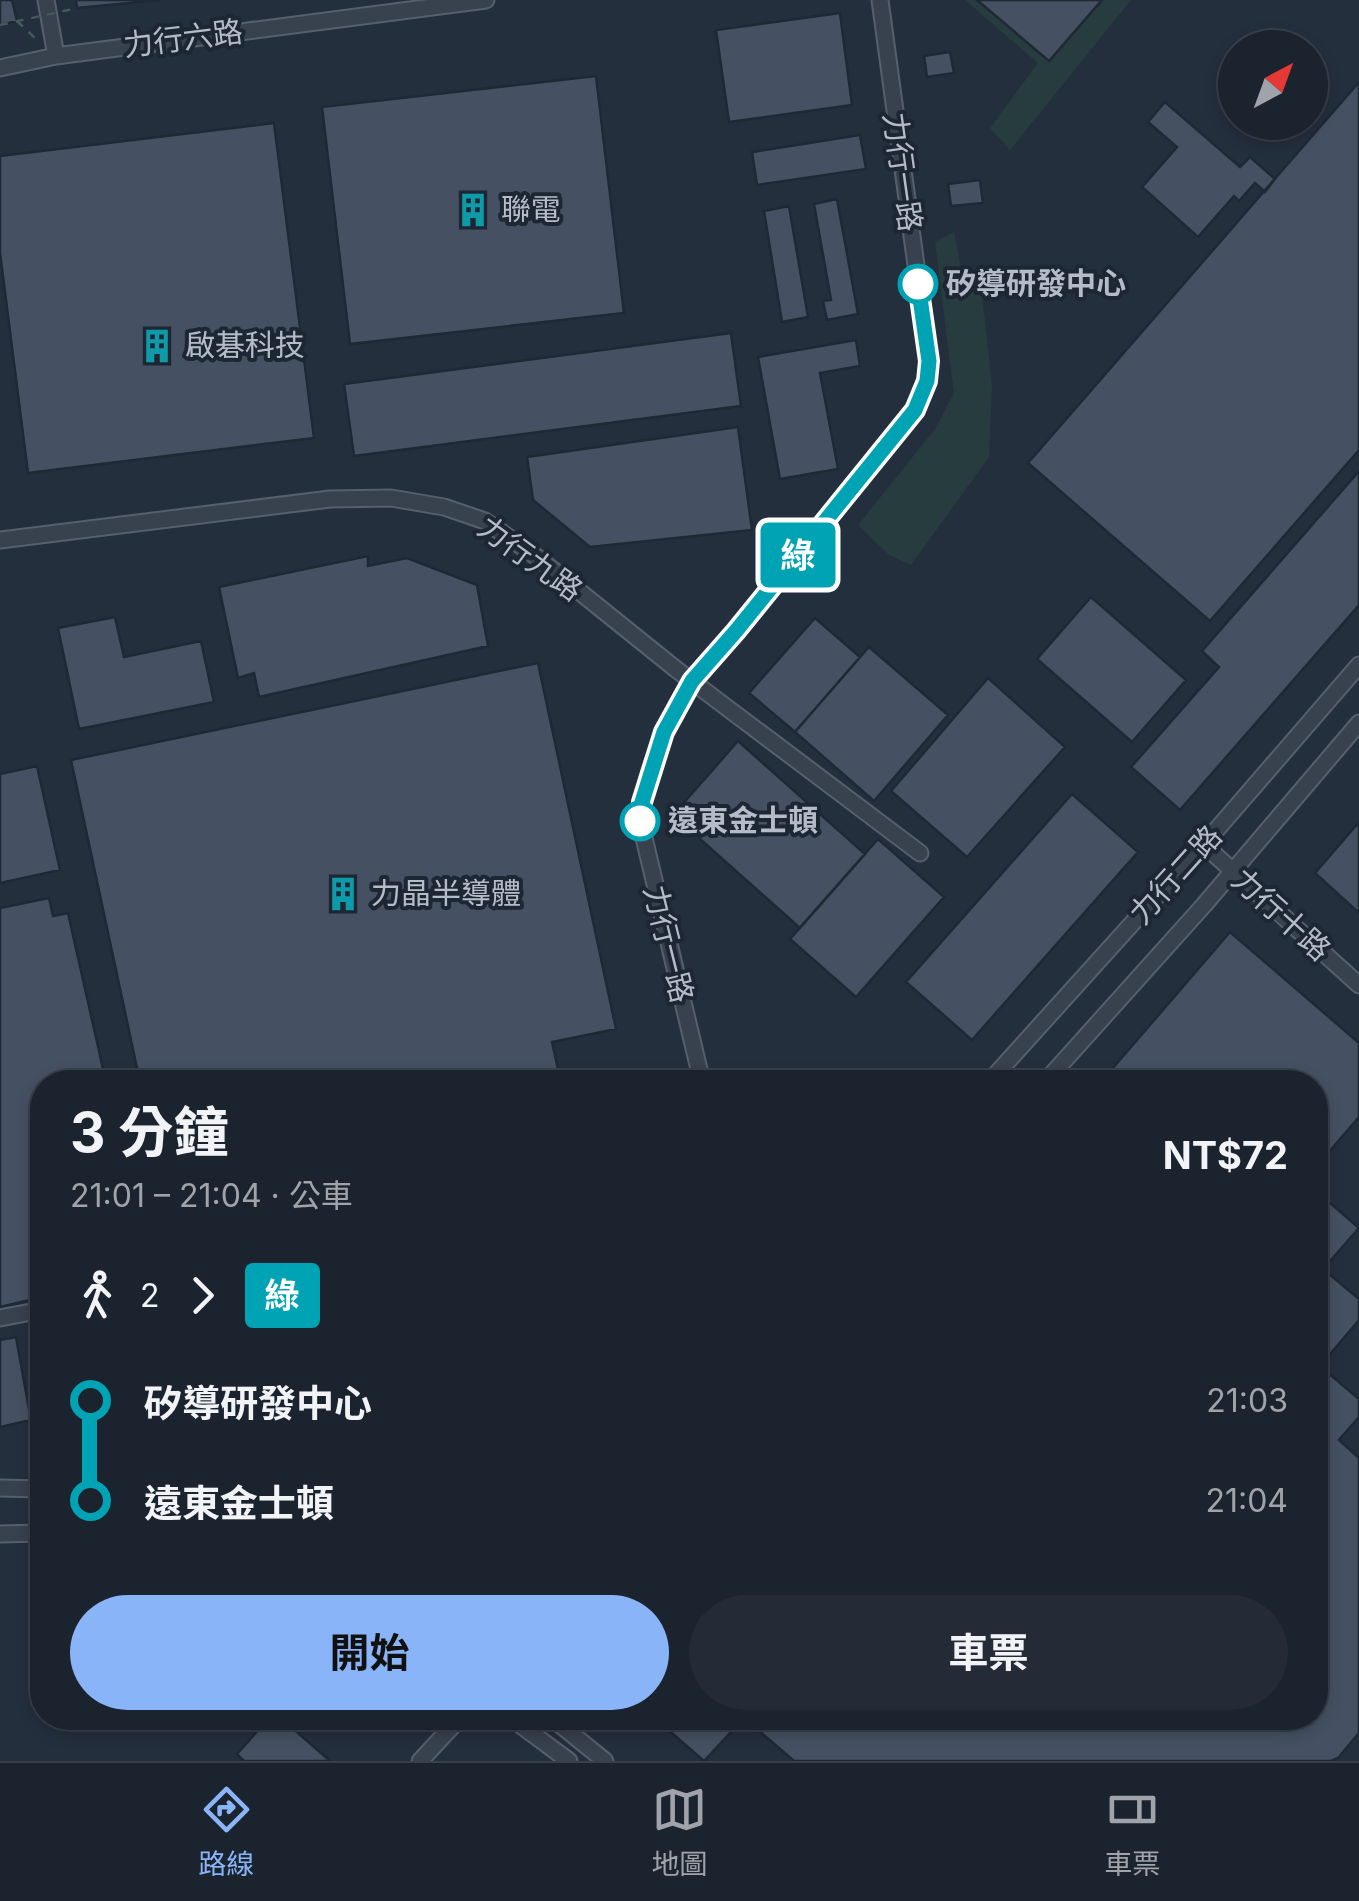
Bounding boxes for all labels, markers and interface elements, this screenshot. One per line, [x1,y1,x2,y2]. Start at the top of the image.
street label: 力行六路 [121,13,245,63]
north arrow [1218,30,1328,140]
map controls [1218,30,1328,140]
street label: 力行一路 [877,110,929,234]
building icon: 聯電 [454,191,492,229]
place label: 聯電 [501,191,561,227]
marker: 矽導研發中心 [899,265,937,303]
place label: 矽導研發中心 [946,265,1126,301]
building icon: 啟碁科技 [138,327,176,365]
place label: 啟碁科技 [185,327,305,363]
street label: 力行九路 [471,508,590,608]
line badge: 綠 [766,522,830,588]
text: 綠 [780,534,816,576]
marker: 遠東金士頓 [621,802,659,840]
place label: 遠東金士頓 [668,802,818,838]
street label: 力行二路 [1122,818,1229,931]
street label: 力行十路 [1225,861,1338,968]
building icon: 力晶半導體 [324,875,362,913]
place label: 力晶半導體 [371,875,521,911]
street label: 力行一路 [637,881,701,1006]
text: 3 分鐘 [70,1099,229,1165]
text: NT$72 [1163,1132,1288,1178]
text: 21:01 – 21:04 · 公車 [70,1176,353,1215]
icon: walk [70,1268,125,1323]
icon: forward [175,1268,230,1323]
text: 綠 [265,1274,300,1316]
text: 2 [140,1276,160,1315]
text: 矽導研發中心 [144,1380,372,1426]
text: 21:03 [1206,1381,1288,1420]
text: 遠東金士頓 [144,1480,334,1526]
text: 21:04 [1205,1481,1288,1520]
button: 開始 [70,1595,669,1710]
button: 車票 [689,1595,1288,1710]
tab: 路線 [198,1782,255,1882]
tab: 地圖 [651,1782,708,1882]
tab: 車票 [1104,1782,1161,1882]

